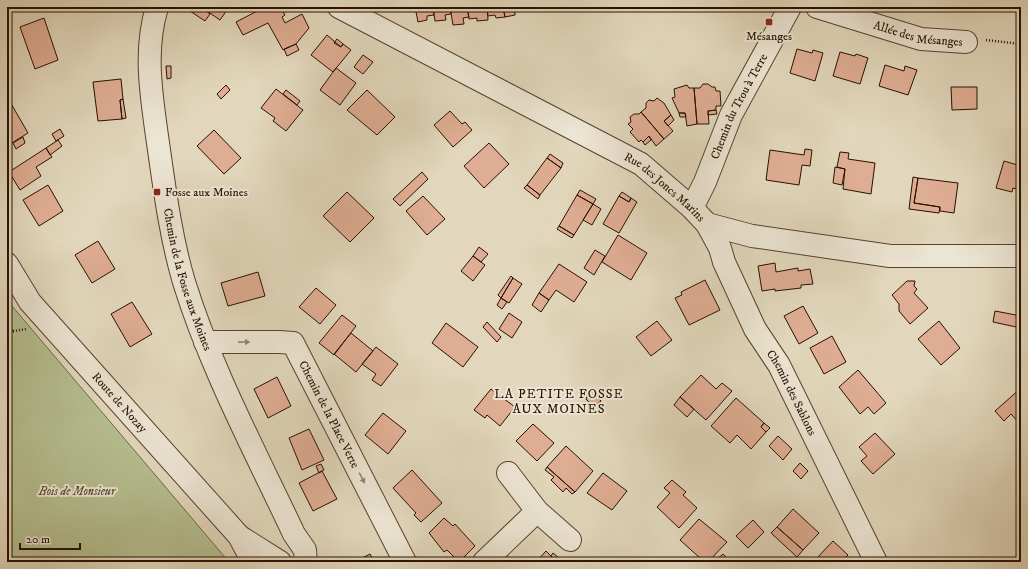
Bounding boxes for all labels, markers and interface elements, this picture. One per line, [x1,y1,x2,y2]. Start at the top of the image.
marker: Mésanges [764,17,774,27]
street label: Allée des Mésanges [872,18,963,50]
place label: Mésanges [746,29,792,44]
street label: Chemin du Trou à Terre [708,51,771,161]
street label: Rue des Joncs Marins [621,149,708,225]
place label: Fosse aux Moines [165,185,248,200]
marker: Fosse aux Moines [152,187,162,197]
street label: Chemin de la Fosse aux Moines [160,207,215,353]
one-way arrow [238,339,251,345]
street label: Chemin des Sablons [763,347,820,438]
street label: Chemin de la Place Verte [295,358,363,471]
street label: Route de Nozay [88,369,150,436]
district label: LA PETITE FOSSE AUX MOINES [494,386,624,417]
one-way arrow [359,472,365,484]
park label: Bois de Monsieur [38,484,117,499]
scale bar [20,525,80,551]
text: 20 m [26,532,50,547]

